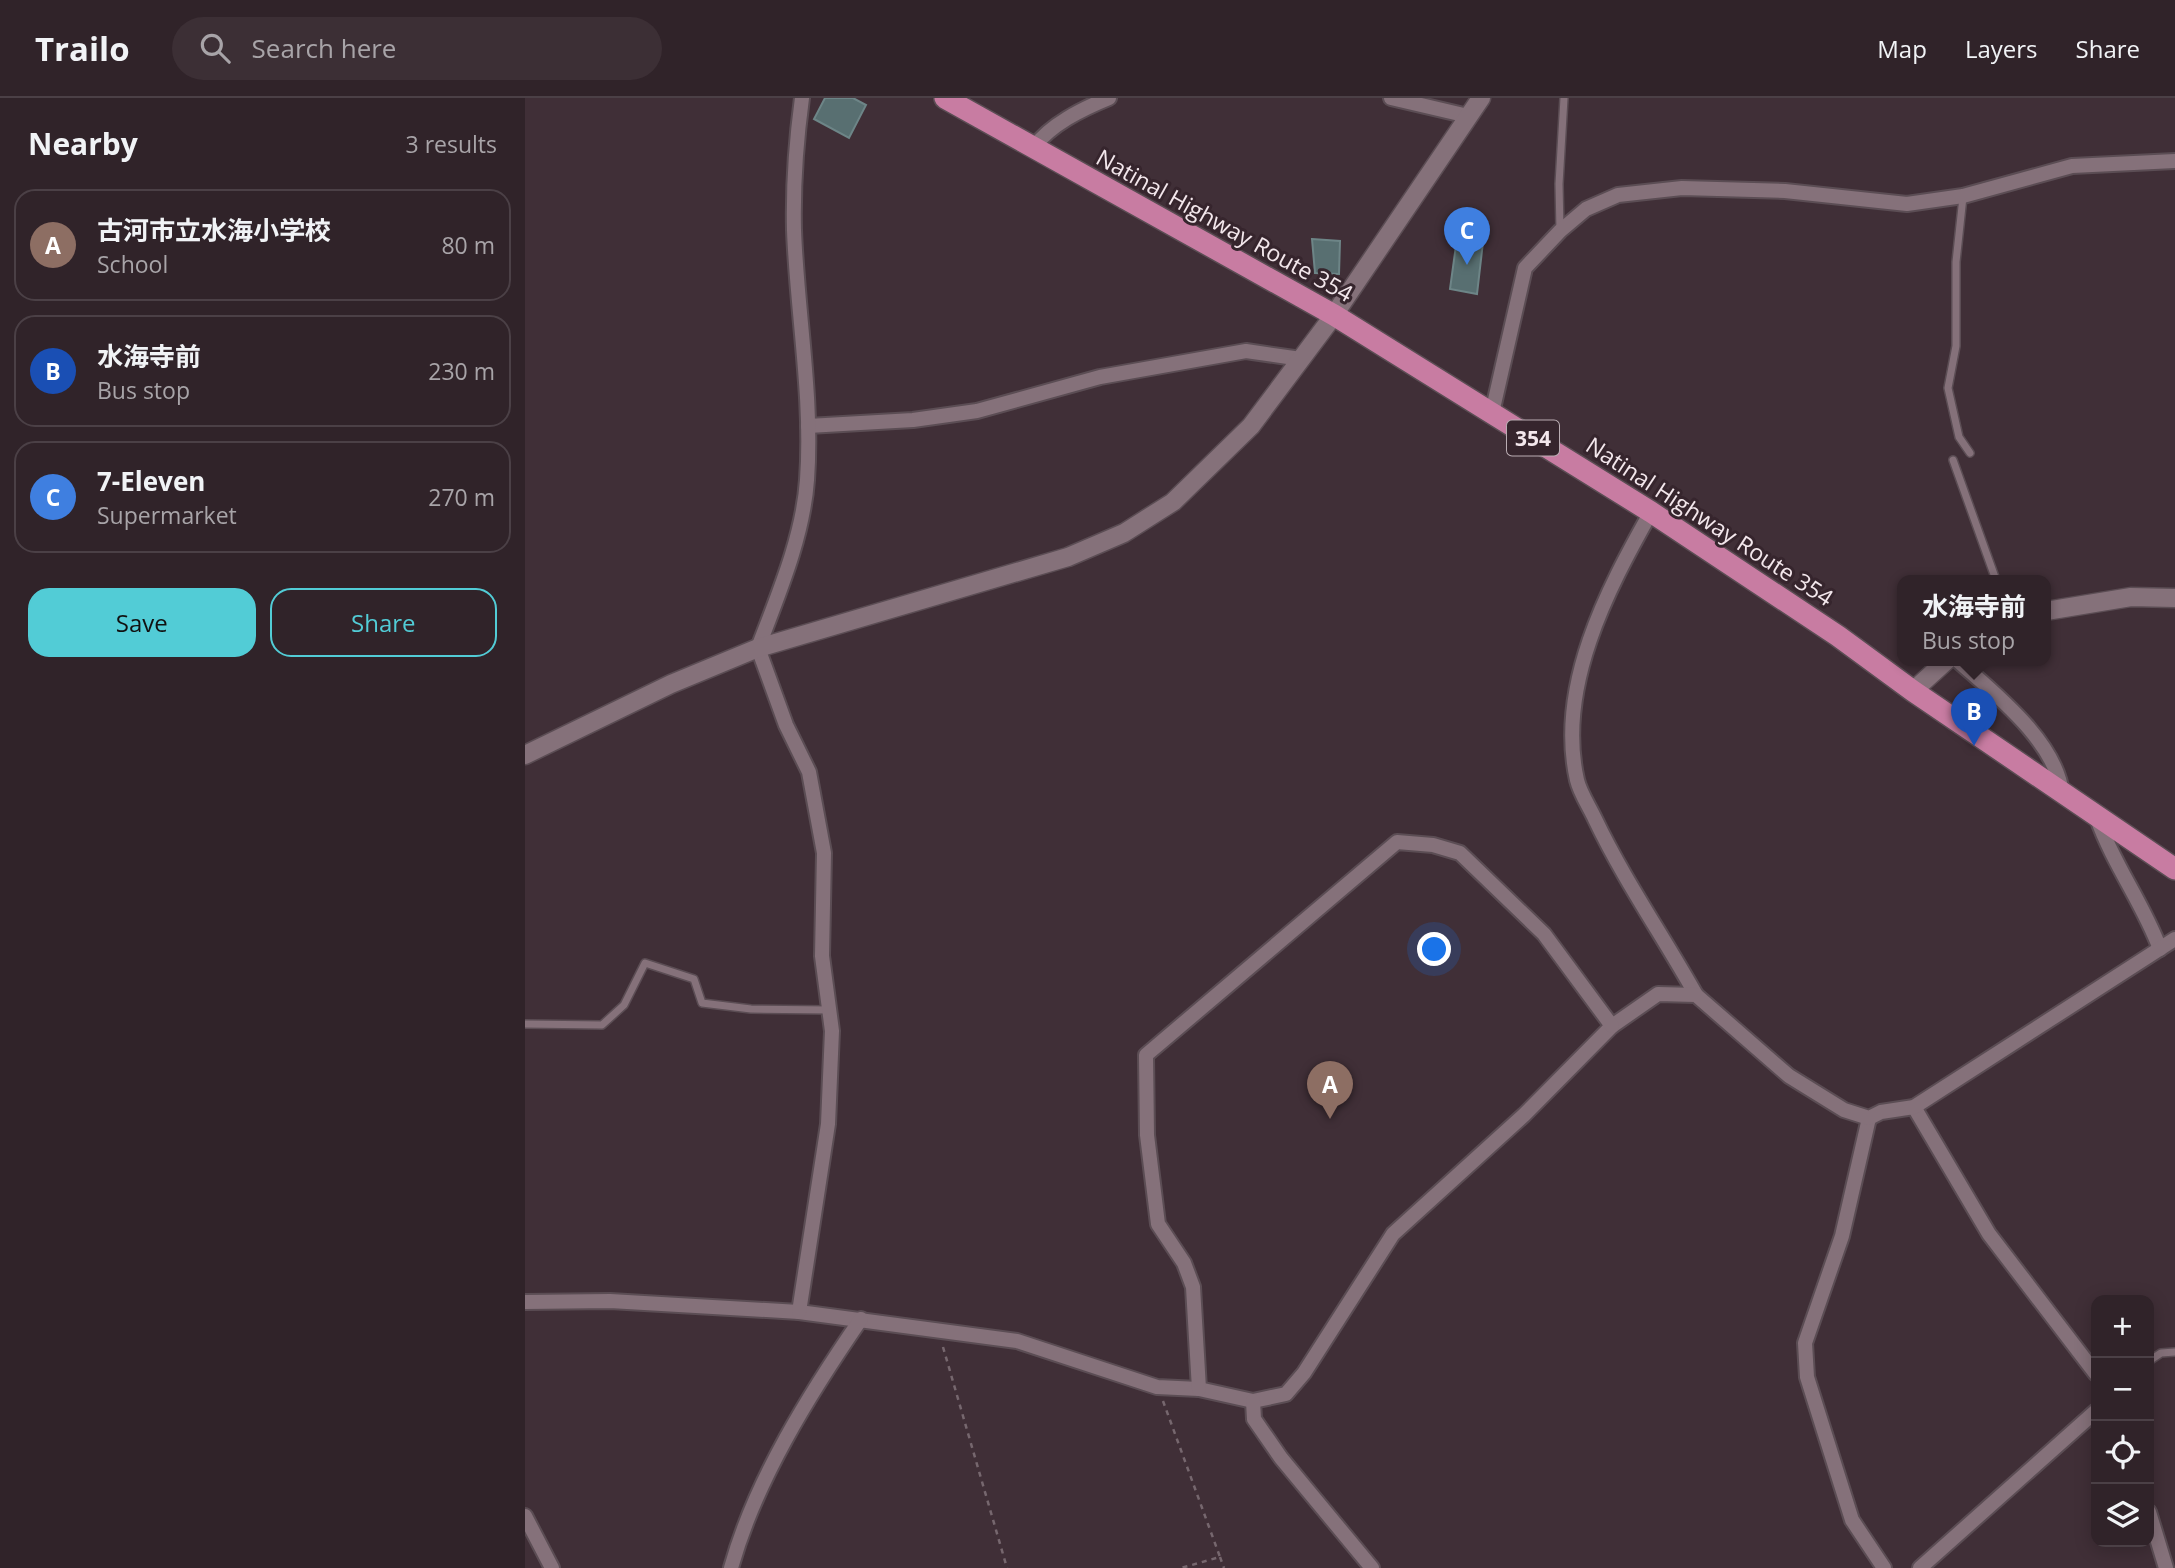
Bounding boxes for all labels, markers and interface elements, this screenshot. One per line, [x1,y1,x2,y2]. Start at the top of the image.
search box [172,17,662,80]
text: Trailo [35,26,130,71]
icon: search [196,29,234,67]
text: Search here [252,30,396,66]
text: Map [1877,32,1927,65]
text: Layers [1965,32,2038,65]
text: Share [2076,32,2140,65]
text: Nearby [28,123,138,164]
text: 3 results [406,128,497,160]
street label: Natinal Highway Route 354 [1091,141,1359,309]
pin: C [1444,207,1490,265]
text: 古河市立水海小学校 [97,212,331,248]
text: A [45,229,61,261]
text: 80 m [441,229,495,261]
text: School [97,248,168,280]
text: 水海寺前 [97,338,201,374]
text: B [45,355,61,387]
text: 230 m [428,355,495,387]
text: Bus stop [97,374,190,406]
road number: 354 [1507,420,1559,456]
street label: Natinal Highway Route 354 [1580,429,1840,613]
text: 7-Eleven [97,463,205,499]
text: C [46,481,60,513]
text: 270 m [428,481,495,513]
text: Supermarket [97,499,237,531]
popup [1897,575,2051,666]
button: Save [28,588,256,657]
button: Share [270,588,497,657]
text: 水海寺前 [1922,588,2026,624]
text: Bus stop [1922,624,2015,656]
pin: B [1951,688,1997,746]
your location [1417,932,1451,966]
pin: A [1307,1061,1353,1119]
map controls [2091,1295,2154,1547]
button: + [2091,1295,2154,1358]
button: − [2091,1358,2154,1421]
button: locate [2091,1421,2154,1484]
button: layers [2091,1484,2154,1547]

